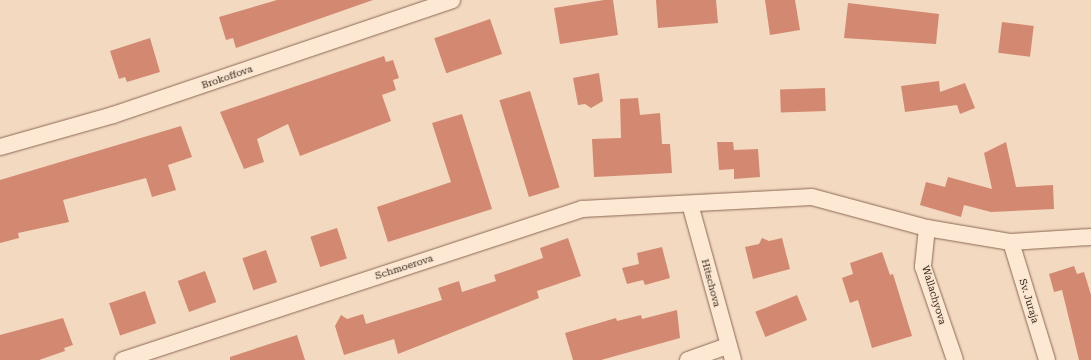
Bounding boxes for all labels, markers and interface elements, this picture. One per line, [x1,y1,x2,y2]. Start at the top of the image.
street label: Brokoffova [200,63,254,91]
street label: Schmoerova [374,252,434,282]
street label: Hitschova [699,258,723,308]
street label: Wallachyova [919,264,949,326]
street label: Sv. Juraja [1017,277,1041,325]

